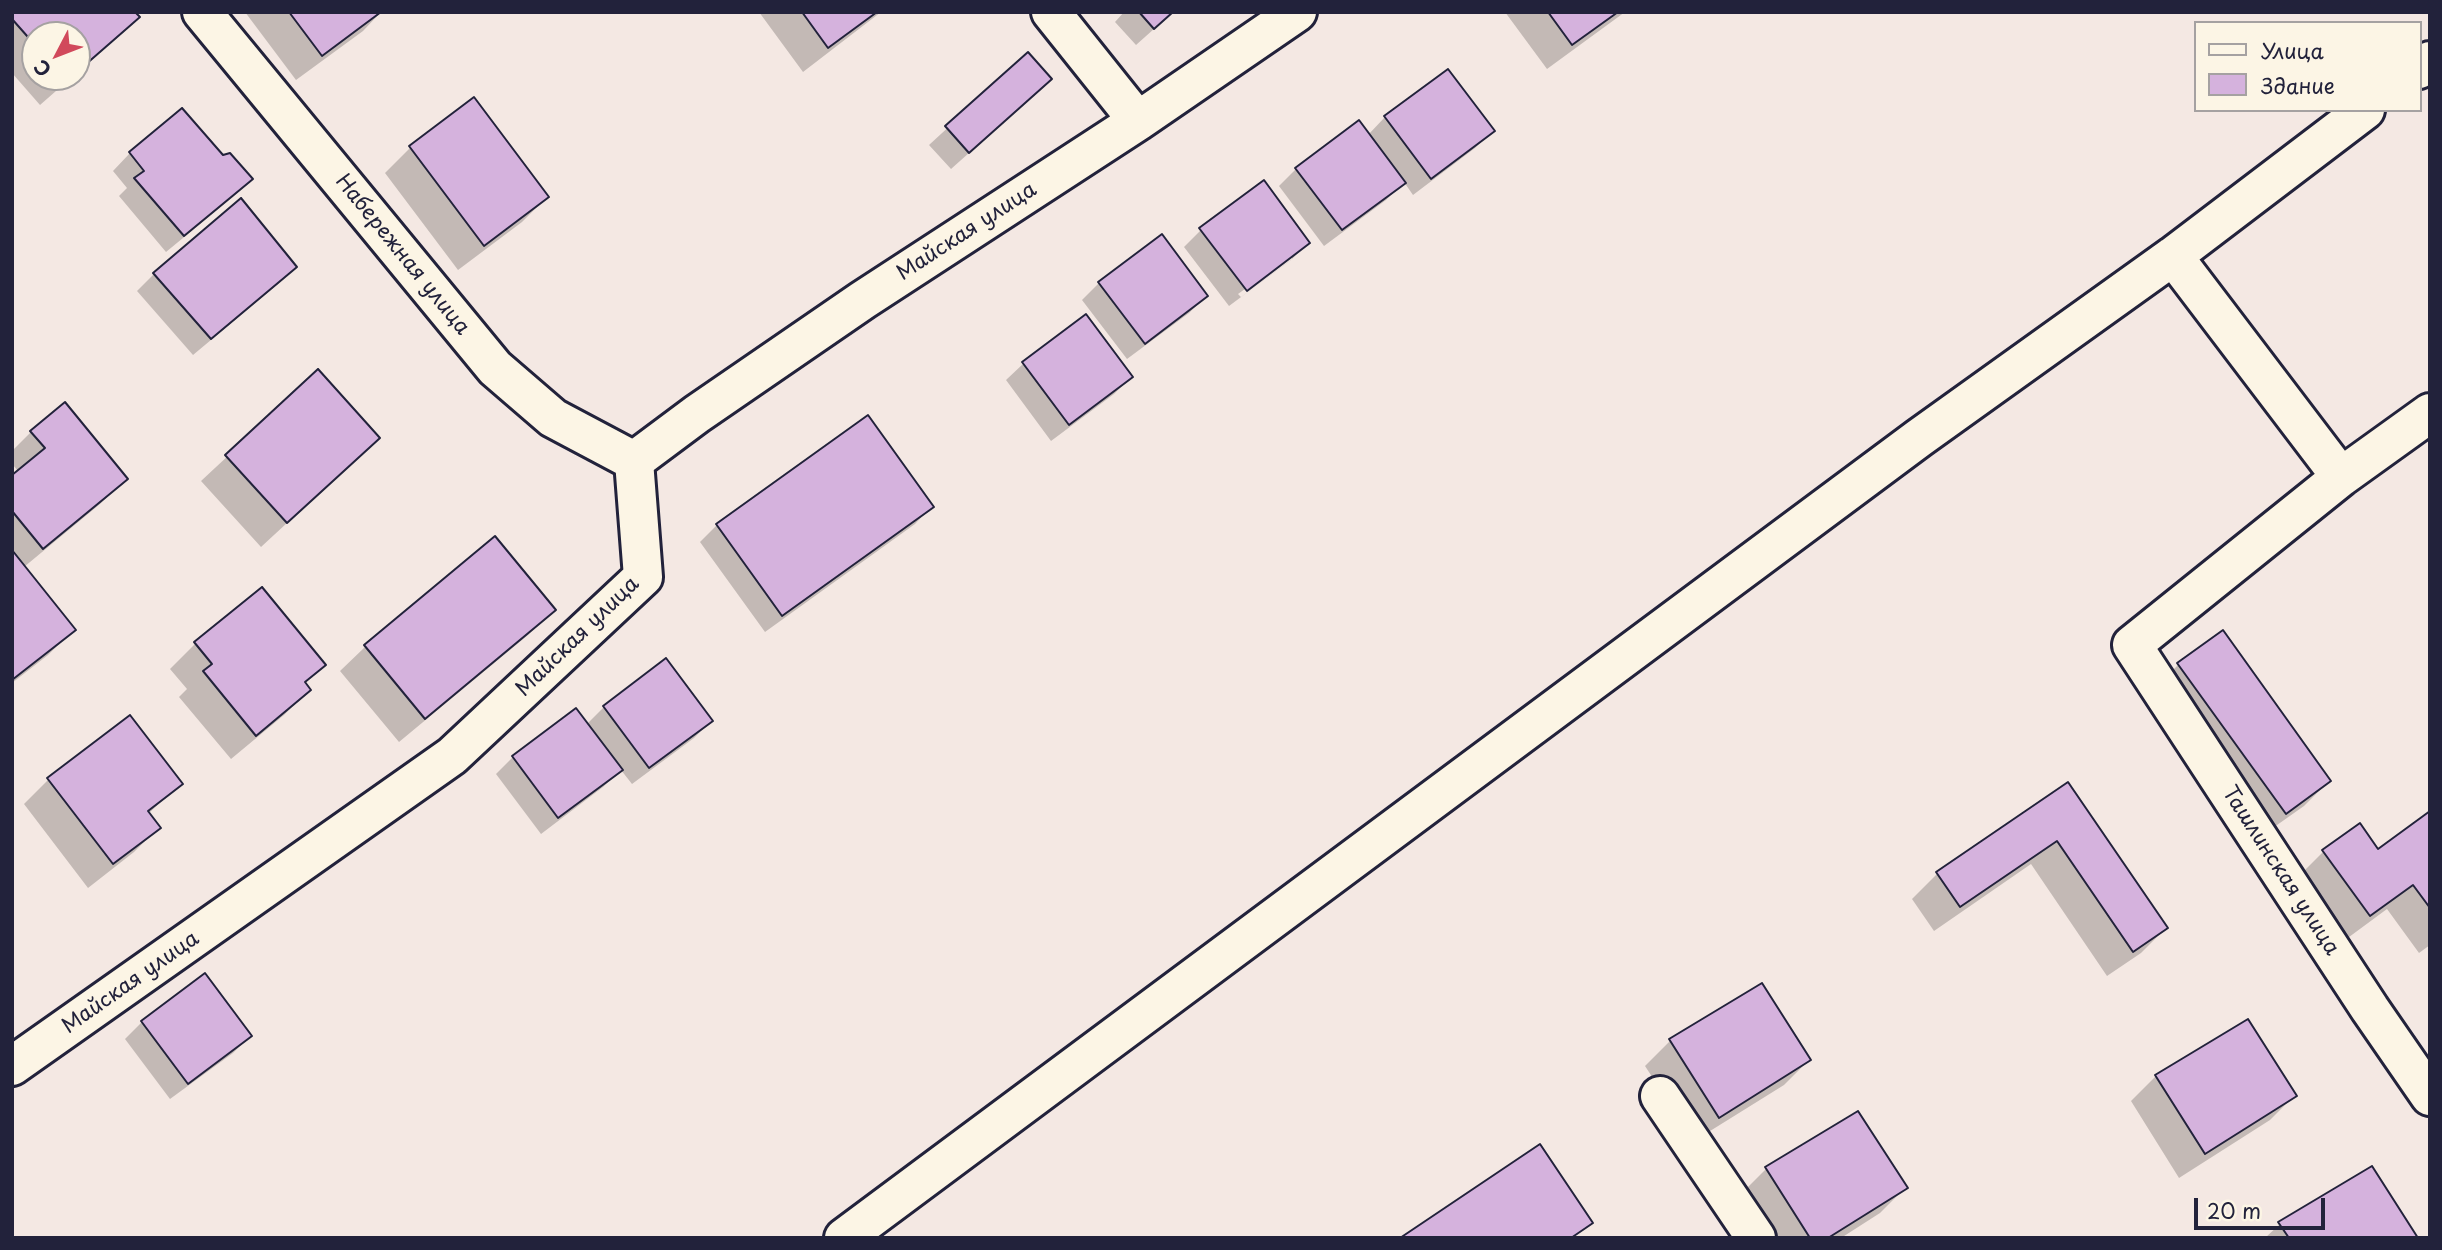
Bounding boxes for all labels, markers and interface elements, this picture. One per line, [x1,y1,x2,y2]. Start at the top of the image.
north arrow [21,21,91,91]
legend [2194,21,2421,112]
text: Улица [2261,34,2324,66]
text: С [27,54,57,83]
text: Здание [2261,69,2335,101]
street label: Набережная улица [330,170,474,340]
street label: Майская улица [892,178,1042,286]
street label: Майская улица [511,572,645,702]
street label: Ташлинская улица [2216,782,2344,960]
street label: Майская улица [58,926,204,1040]
scale bar [2197,1184,2328,1228]
text: 20 m [2207,1194,2261,1226]

